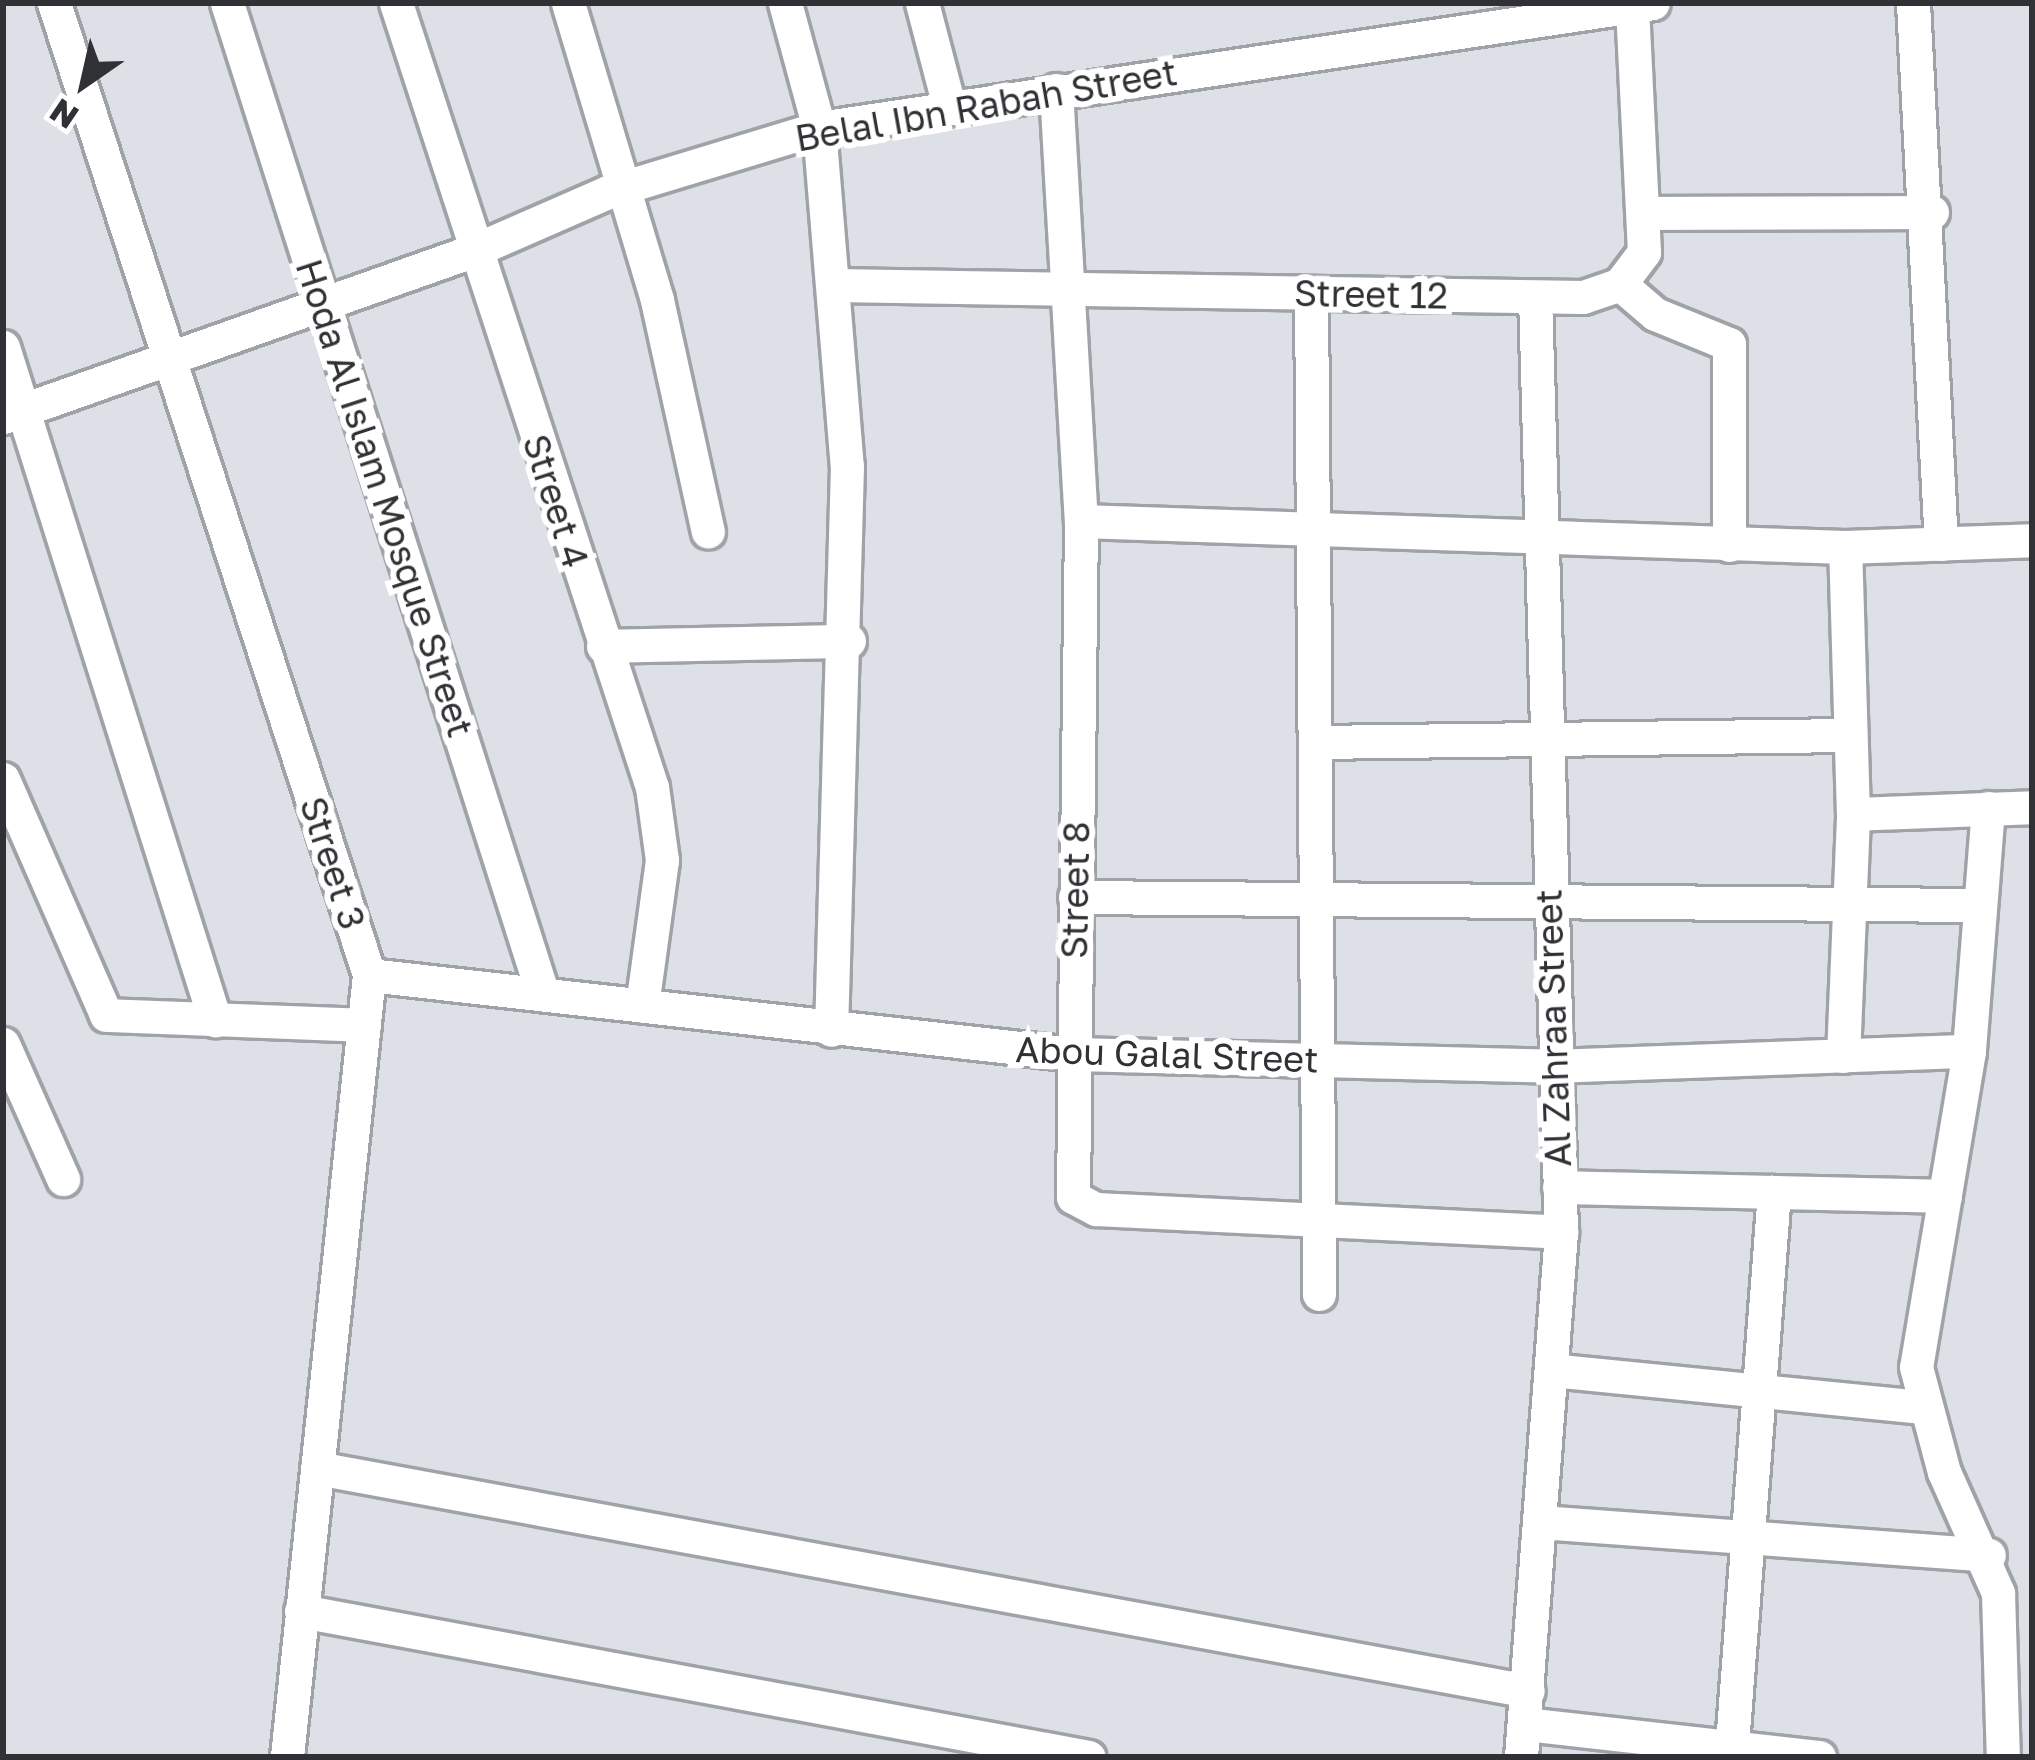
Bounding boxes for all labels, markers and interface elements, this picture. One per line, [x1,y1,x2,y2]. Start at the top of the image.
north arrow [24,24,144,144]
street label: Belal Ibn Rabah Street [792,50,1180,160]
text: N [42,91,85,137]
street label: Hoda Al Islam Mosque Street [287,254,483,742]
street label: Street 12 [1294,271,1448,317]
street label: Street 4 [514,429,598,573]
street label: Street 3 [291,791,375,935]
street label: Street 8 [1052,821,1098,959]
street label: Al Zahraa Street [1527,888,1579,1168]
street label: Abou Galal Street [1015,1027,1319,1081]

